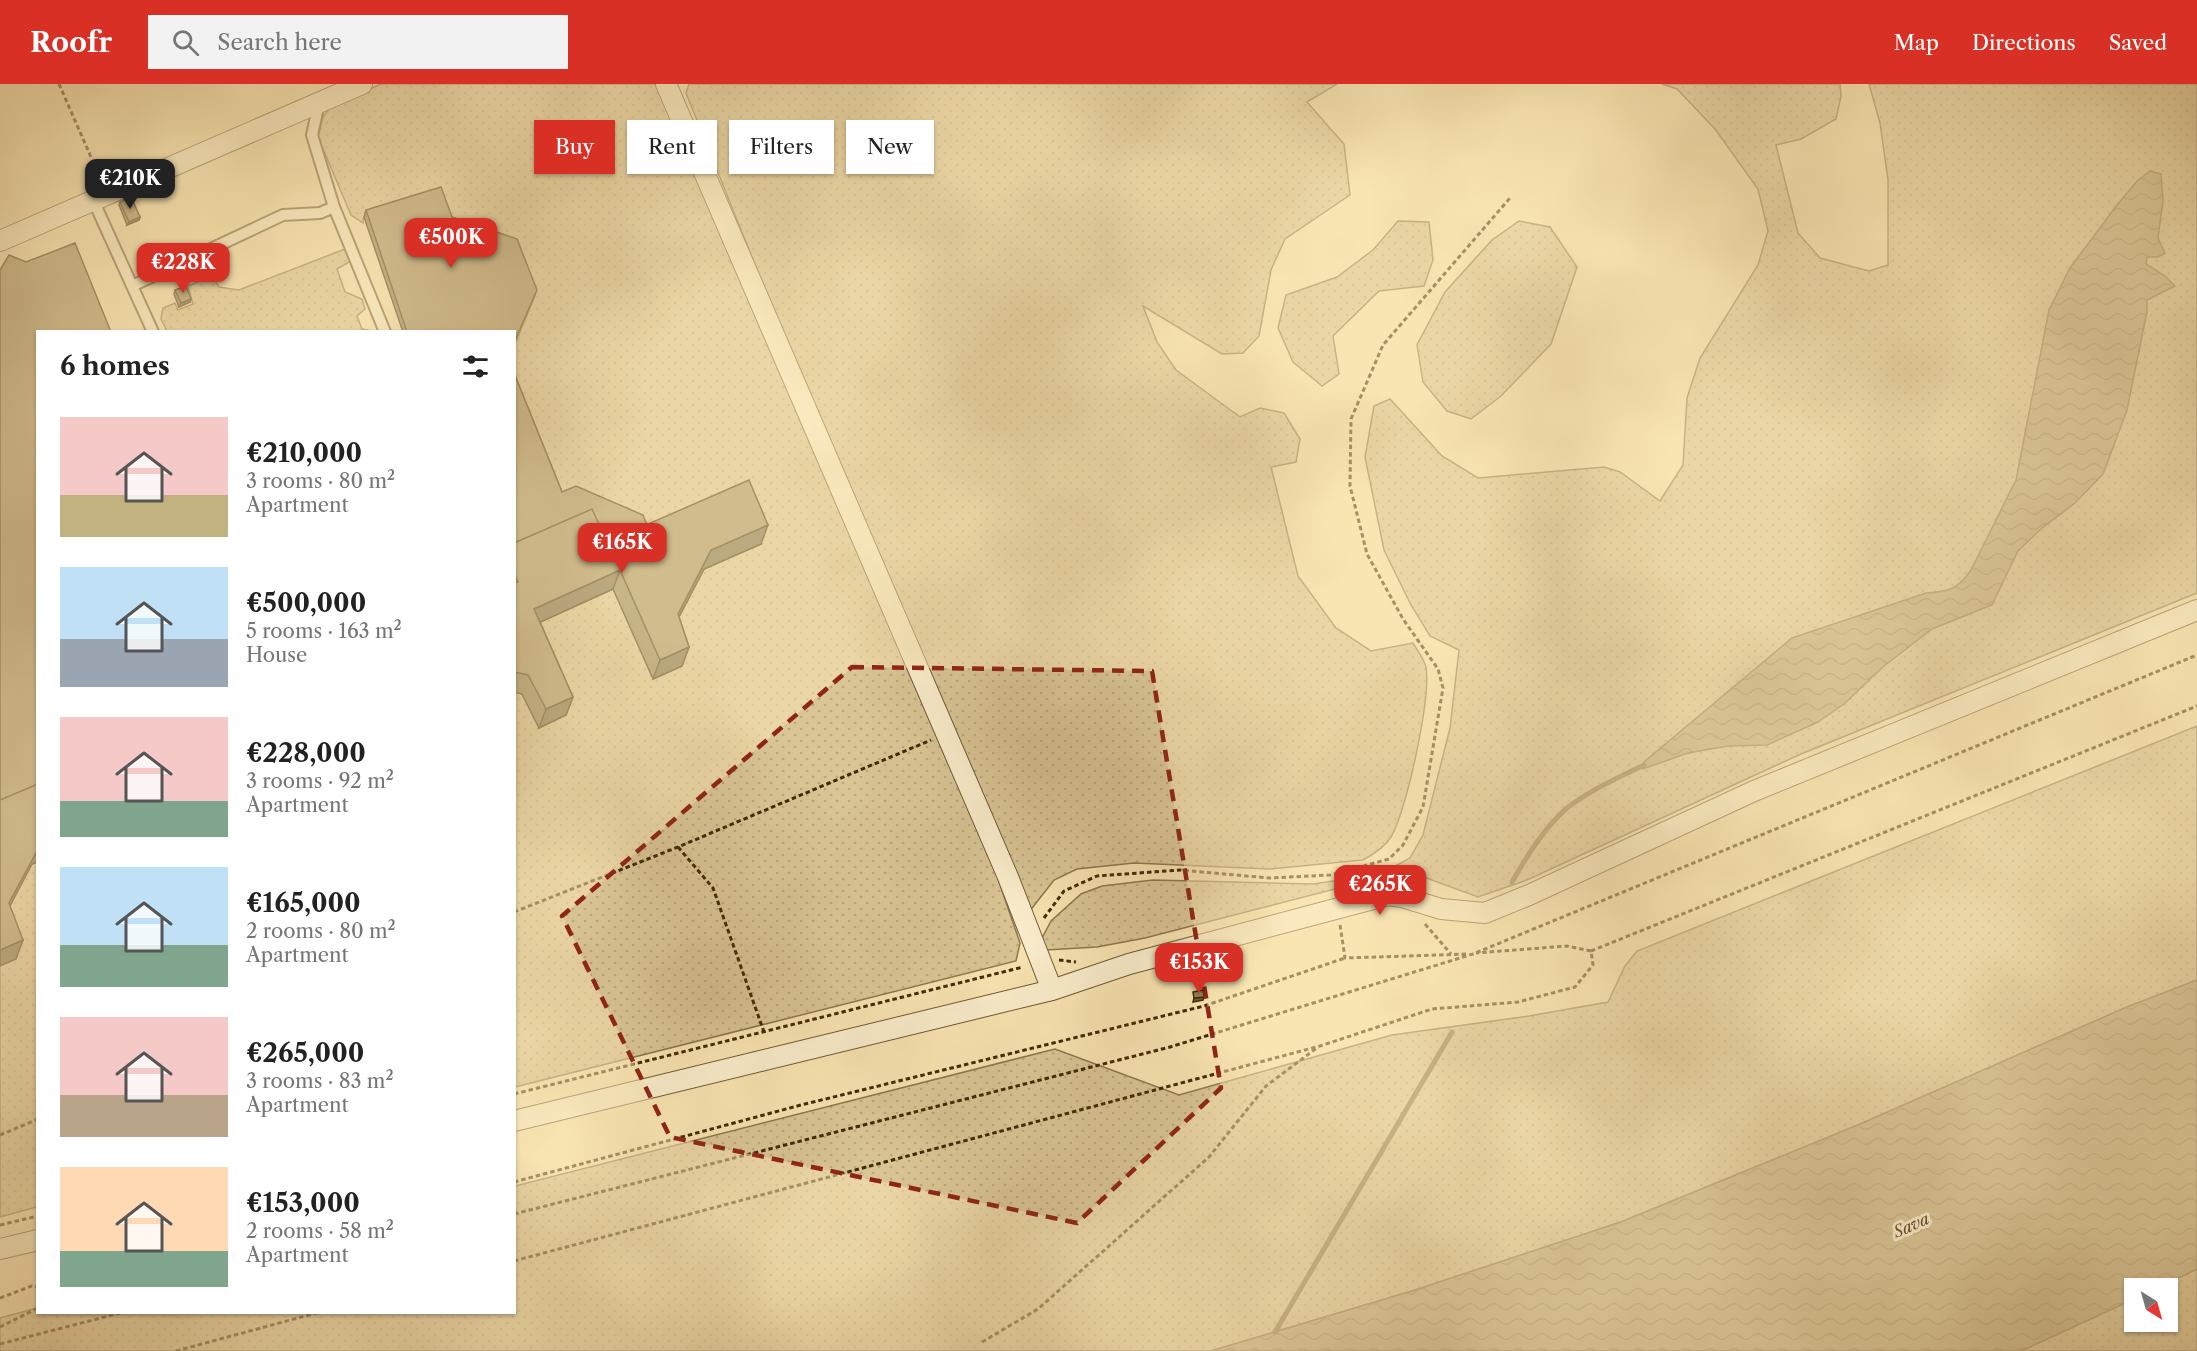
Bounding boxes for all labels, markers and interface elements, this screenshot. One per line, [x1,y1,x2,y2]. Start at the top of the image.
search box [148,15,568,69]
text: Roofr [30,25,112,59]
icon: search [169,26,202,59]
text: Search here [217,29,342,56]
text: Map [1894,30,1939,55]
text: Directions [1972,30,2076,55]
text: Saved [2109,30,2167,55]
chip: Buy [534,120,615,174]
chip: Rent [627,120,717,174]
chip: Filters [729,120,834,174]
chip: New [846,120,934,174]
pin: €210K [88,159,172,210]
text: €210K [99,166,161,190]
pin: €500K [409,218,493,269]
text: €500K [418,225,484,249]
pin: €228K [141,243,225,294]
text: €228K [151,250,215,274]
text: 6 homes [60,350,170,382]
icon: filters [459,350,492,383]
text: €210,000 [246,437,362,469]
icon: home [108,441,180,513]
text: 3 rooms · 80 m² [246,469,395,493]
text: Apartment [246,493,349,517]
pin: €165K [580,523,664,574]
text: €165K [592,530,652,554]
text: €500,000 [246,587,366,619]
icon: home [108,591,180,663]
text: 5 rooms · 163 m² [246,619,402,643]
text: House [246,643,307,667]
text: €228,000 [246,737,366,769]
icon: home [108,741,180,813]
text: 3 rooms · 92 m² [246,769,394,793]
text: Apartment [246,793,349,817]
pin: €265K [1338,865,1422,916]
text: €265K [1348,872,1412,896]
text: €165,000 [246,887,361,919]
icon: home [108,891,180,963]
text: 2 rooms · 80 m² [246,919,396,943]
text: Apartment [246,943,349,967]
pin: €153K [1157,943,1241,994]
text: €153K [1169,950,1229,974]
text: €265,000 [246,1037,364,1069]
icon: home [108,1041,180,1113]
text: 3 rooms · 83 m² [246,1069,394,1093]
text: Apartment [246,1093,349,1117]
text: €153,000 [246,1187,360,1219]
icon: home [108,1191,180,1263]
water label: Sava [1889,1208,1932,1242]
text: 2 rooms · 58 m² [246,1219,394,1243]
text: Apartment [246,1243,349,1267]
north arrow [2124,1278,2178,1332]
map controls [2124,1278,2178,1332]

